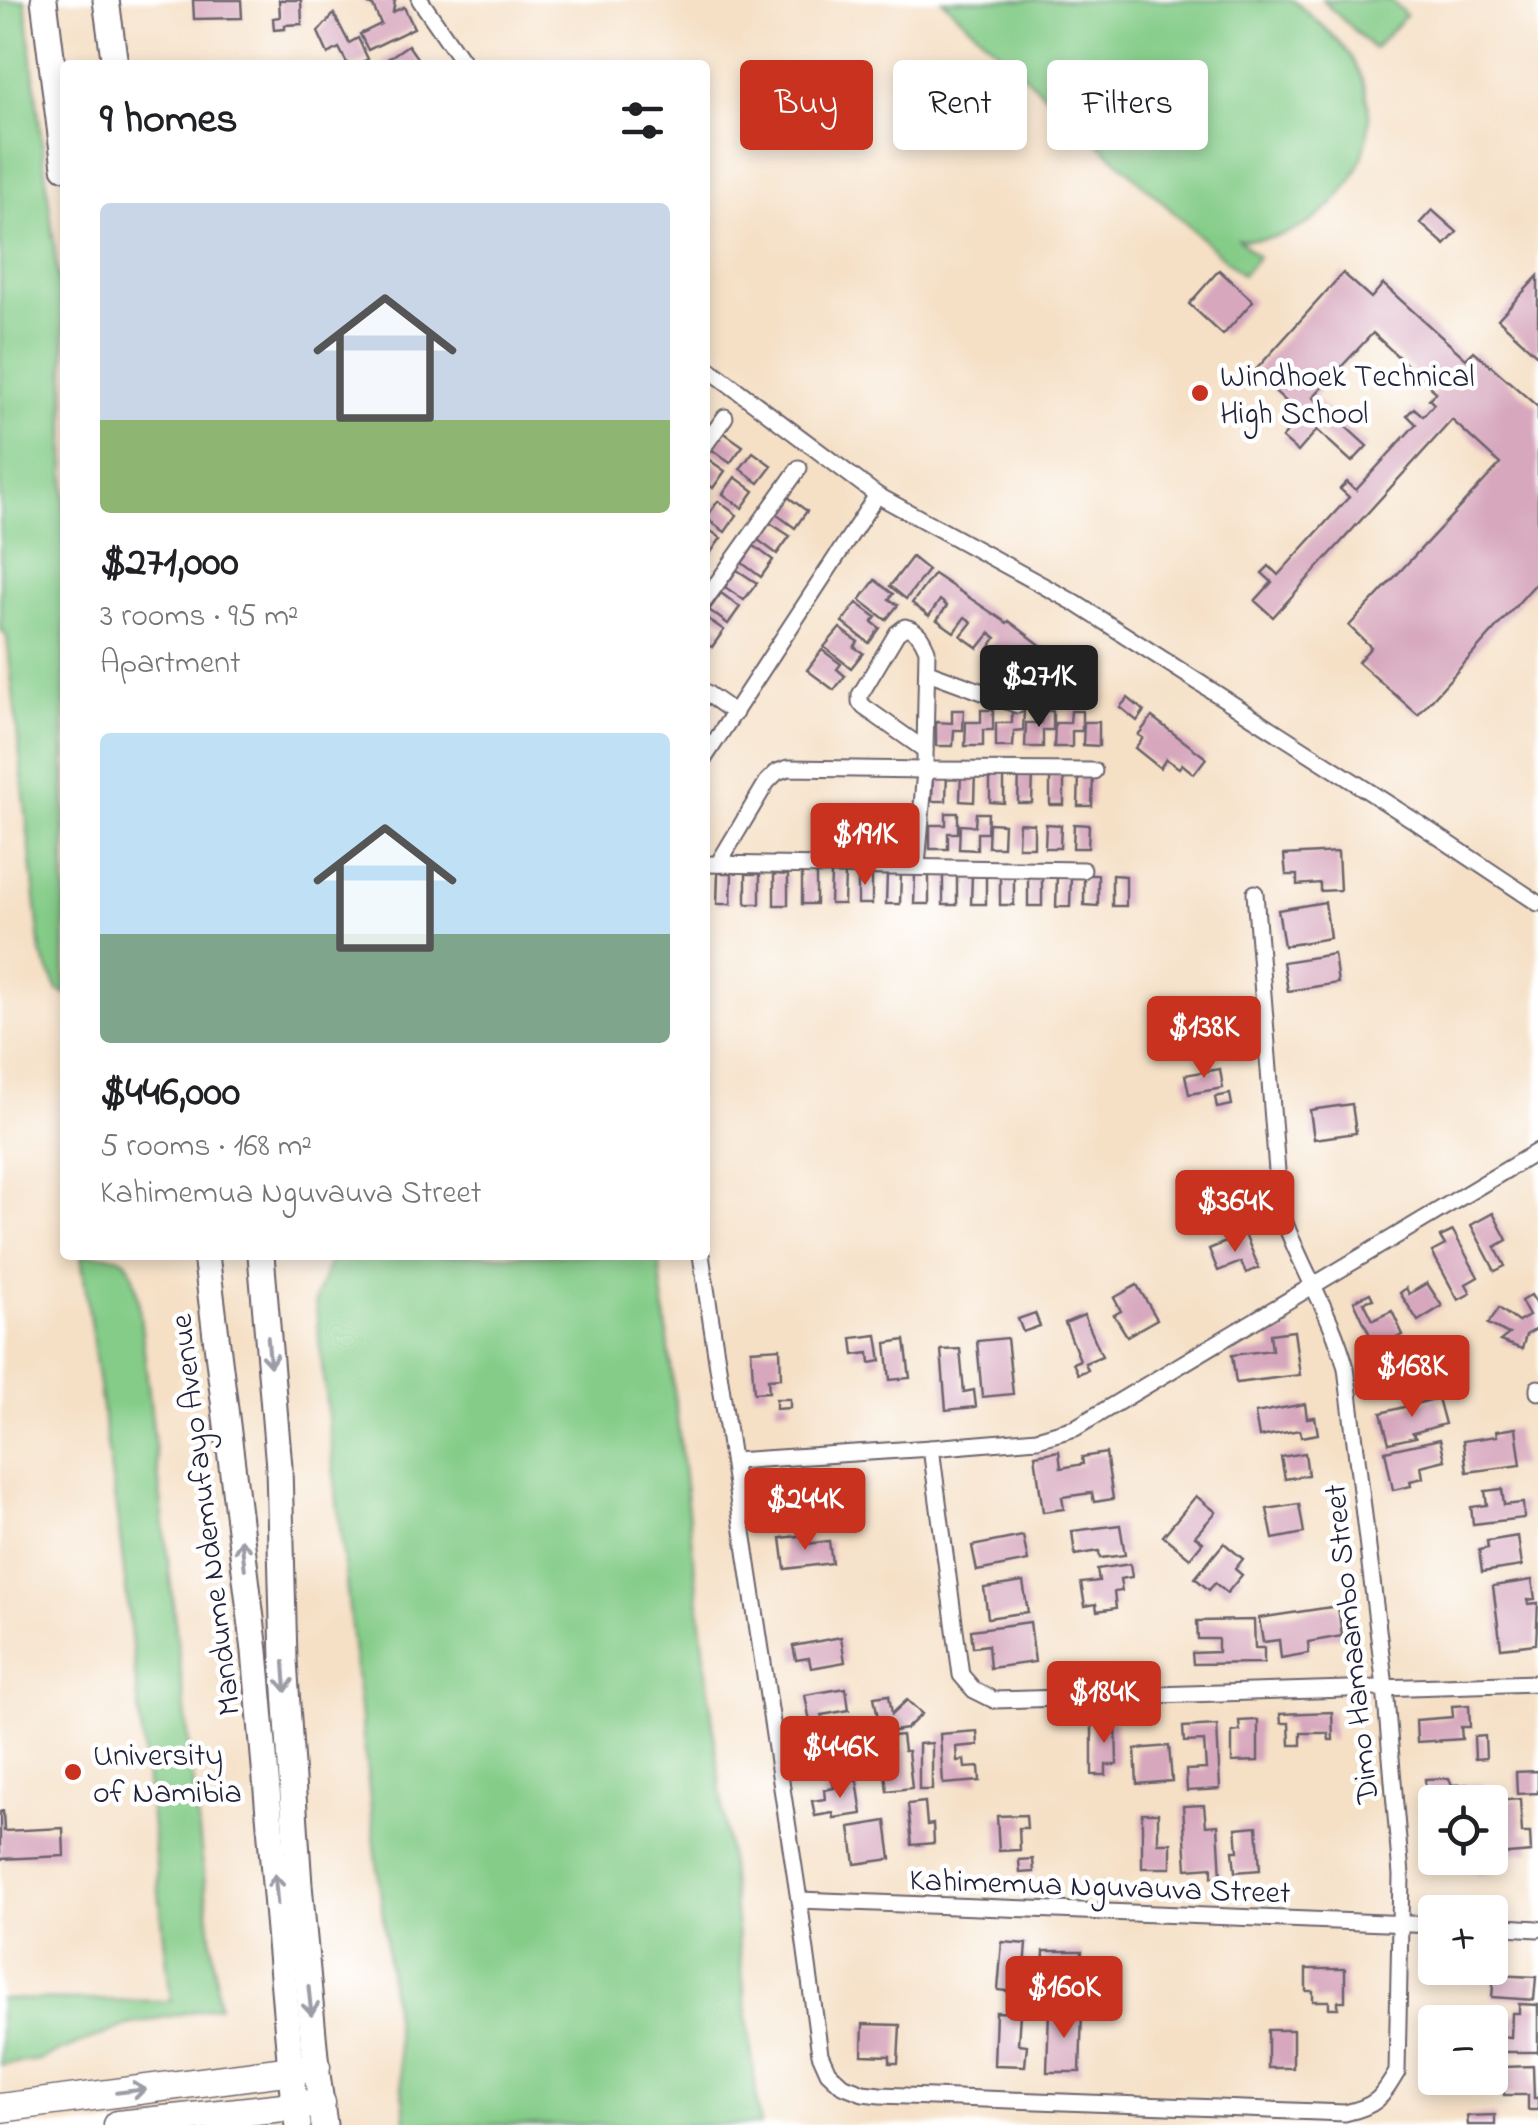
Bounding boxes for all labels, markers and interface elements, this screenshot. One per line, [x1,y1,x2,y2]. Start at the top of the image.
chip: Buy [740,60,873,150]
chip: Rent [893,60,1027,150]
chip: Filters [1047,60,1208,150]
text: 9 homes [100,90,238,151]
icon: filters [615,93,670,148]
icon: home [295,268,475,448]
place label: Windhoek Technical High School [1220,355,1475,439]
marker: Windhoek Technical High School [1189,382,1211,404]
text: $271,000 [100,533,239,594]
text: 3 rooms · 95 m² [100,594,299,641]
text: Apartment [100,641,241,688]
pin: $271K [969,645,1109,730]
text: $271K [1002,654,1076,701]
icon: home [295,798,475,978]
pin: $191K [795,803,935,888]
text: $191K [833,812,897,859]
pin: $138K [1134,996,1274,1081]
text: $138K [1169,1005,1239,1052]
text: $446,000 [100,1063,240,1124]
text: 5 rooms · 168 m² [100,1124,312,1171]
pin: $364K [1165,1170,1305,1255]
text: Kahimemua Nguvauva Street [100,1171,482,1218]
text: $364K [1197,1179,1273,1226]
street label: Mandume Ndemufayo Avenue [159,1311,255,1718]
pin: $168K [1342,1335,1482,1420]
one-way arrow [260,1336,279,1368]
text: $168K [1376,1344,1448,1391]
pin: $244K [735,1468,875,1553]
text: $244K [766,1477,844,1524]
street label: Dimo Hamaambo Street [1313,1481,1394,1807]
one-way arrow [234,1539,252,1571]
one-way arrow [276,1660,295,1692]
pin: $184K [1034,1661,1174,1746]
text: $184K [1069,1670,1139,1717]
pin: $446K [770,1716,910,1801]
text: $446K [802,1725,878,1772]
place label: University of Namibia [93,1734,242,1818]
marker: University of Namibia [62,1761,84,1783]
map controls [1418,1785,1508,2095]
button: locate [1418,1785,1508,1875]
street label: Kahimemua Nguvauva Street [908,1858,1292,1919]
one-way arrow [267,1873,286,1905]
button: + [1418,1895,1508,1985]
pin: $160K [994,1956,1134,2041]
text: $160K [1028,1965,1100,2012]
one-way arrow [300,1984,319,2016]
button: − [1418,2005,1508,2095]
one-way arrow [115,2081,147,2100]

